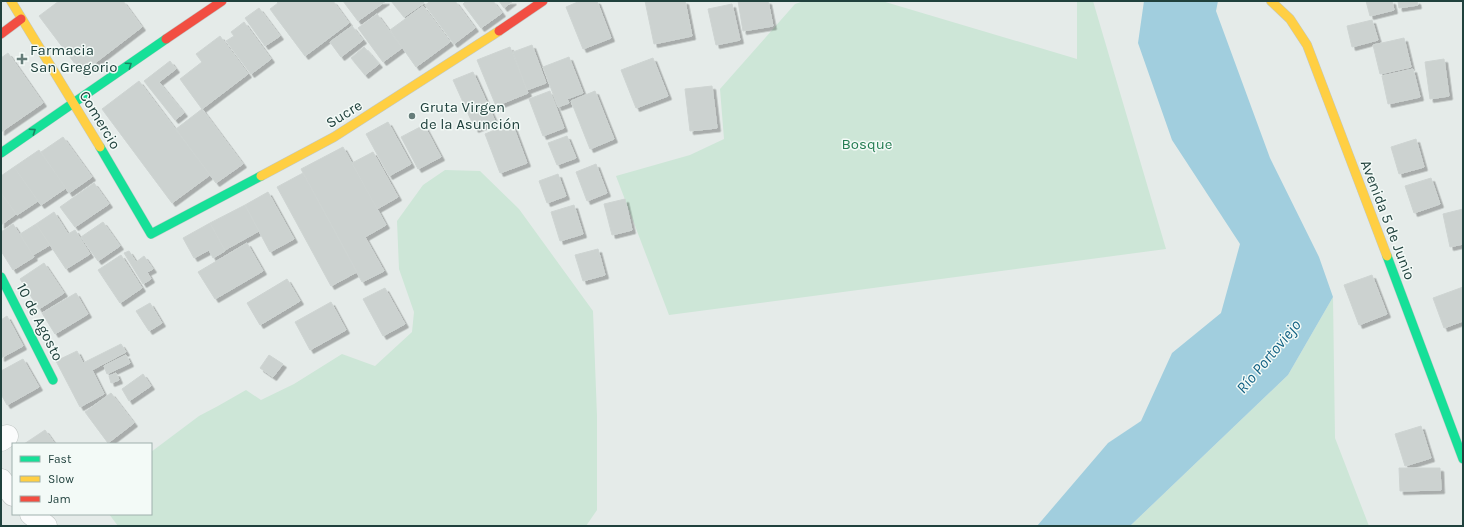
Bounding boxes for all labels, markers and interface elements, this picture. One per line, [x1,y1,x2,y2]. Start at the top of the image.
place label: Farmacia San Gregorio [30,41,117,76]
marker: Farmacia San Gregorio [17,54,27,64]
one-way arrow [125,62,132,70]
street label: Comercio [76,88,124,152]
street label: Sucre [323,96,365,132]
place label: Gruta Virgen de la Asunción [420,98,520,133]
marker: Gruta Virgen de la Asunción [407,111,417,121]
one-way arrow [29,128,36,136]
park label: Bosque [842,135,892,153]
street label: Avenida 5 de Junio [1357,158,1419,282]
street label: 10 de Agosto [13,280,67,364]
water label: Río Portoviejo [1232,316,1305,397]
legend [12,443,152,515]
text: Fast [48,452,72,466]
text: Slow [48,472,74,486]
text: Jam [48,492,71,506]

